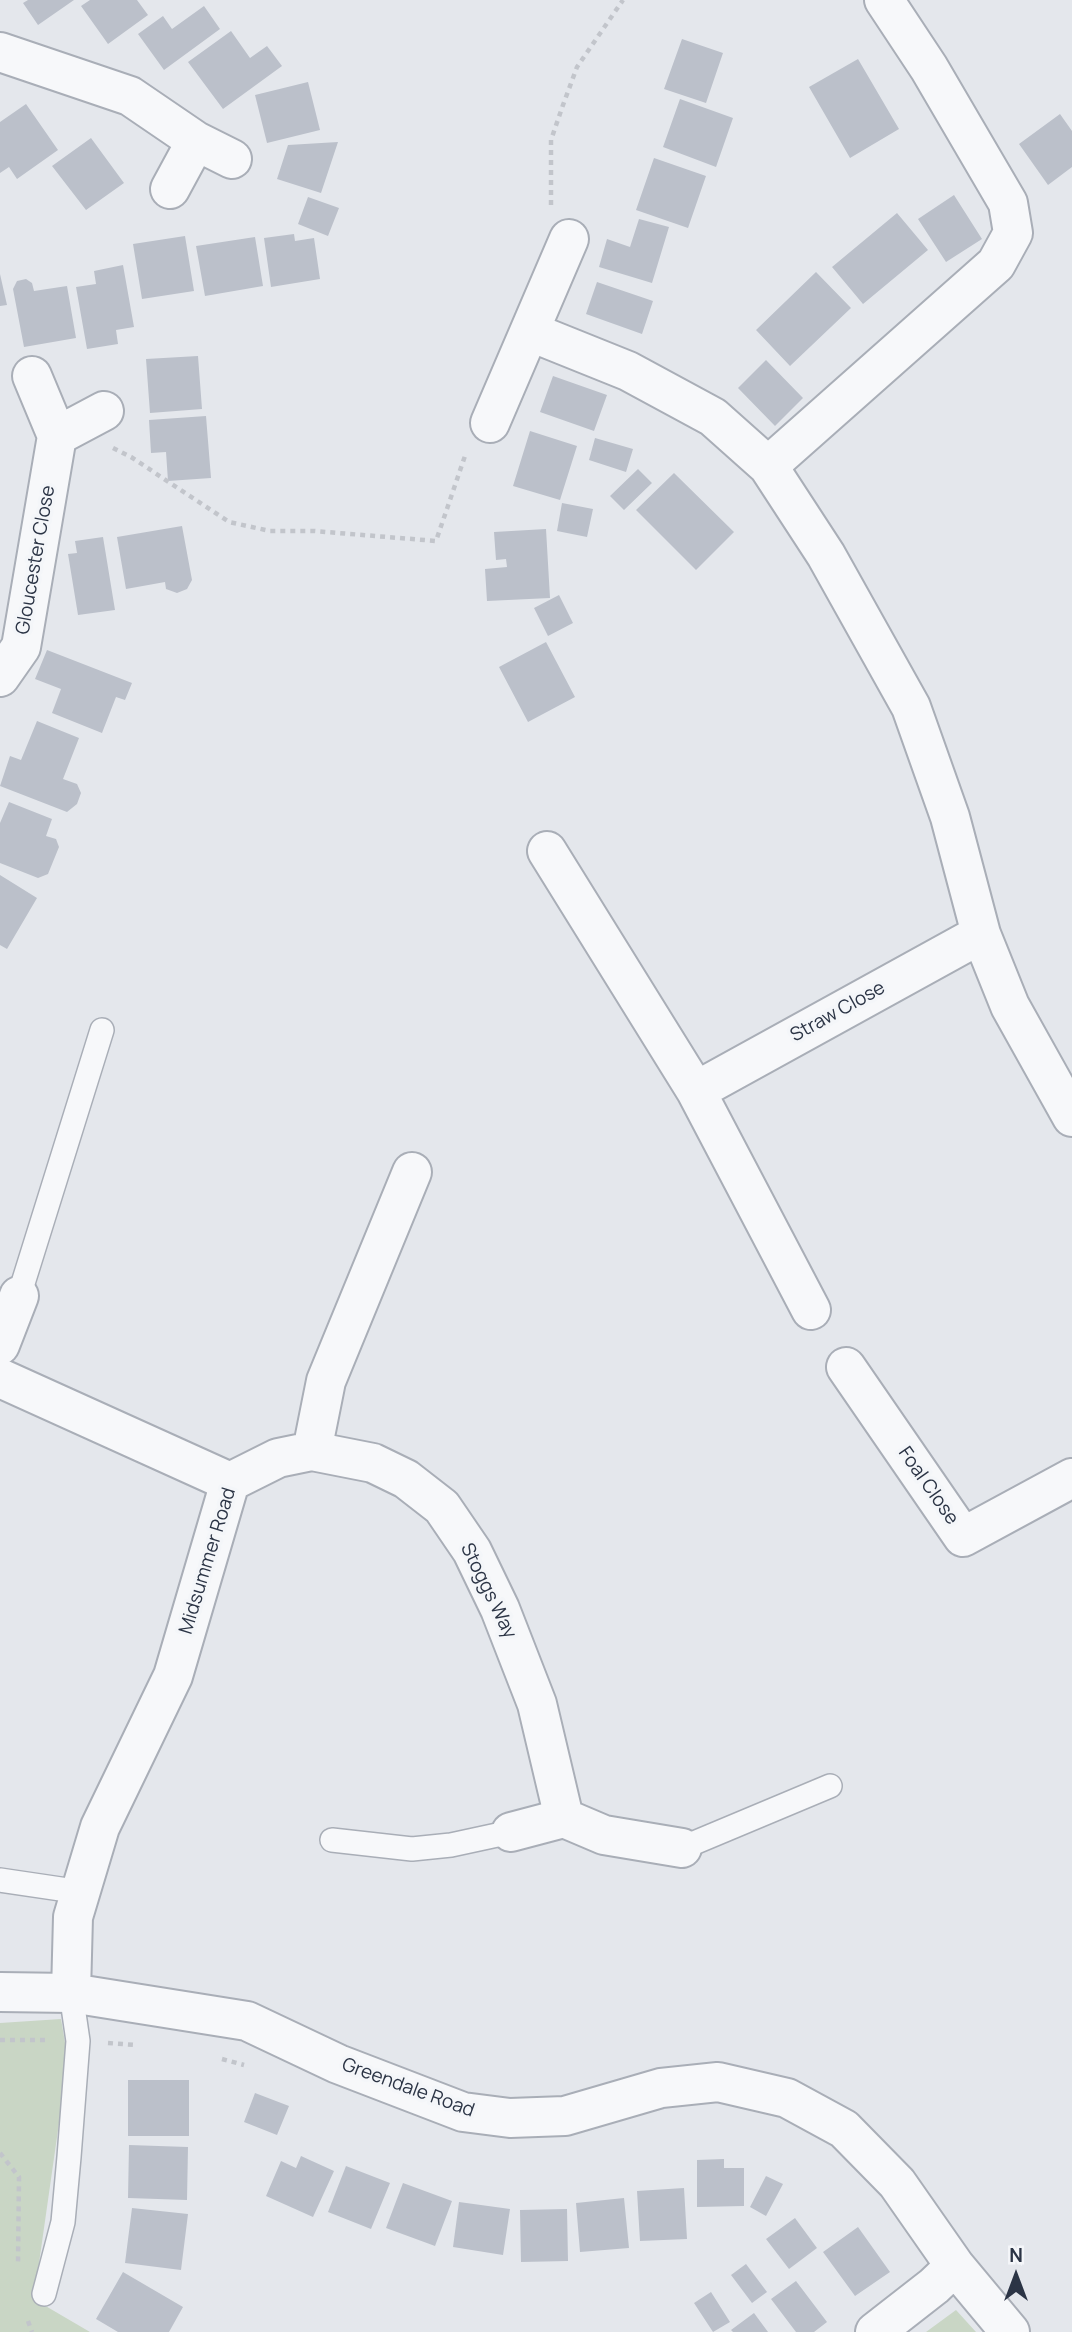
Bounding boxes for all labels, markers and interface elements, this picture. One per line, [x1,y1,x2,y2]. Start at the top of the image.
street label: Gloucester Close [12,484,60,636]
street label: Straw Close [787,977,889,1047]
street label: Foal Close [893,1443,963,1529]
street label: Midsummer Road [175,1485,241,1637]
street label: Stoggs Way [455,1540,521,1642]
street label: Greendale Road [339,2053,477,2123]
north arrow [981,2241,1051,2311]
text: N [1009,2242,1023,2268]

